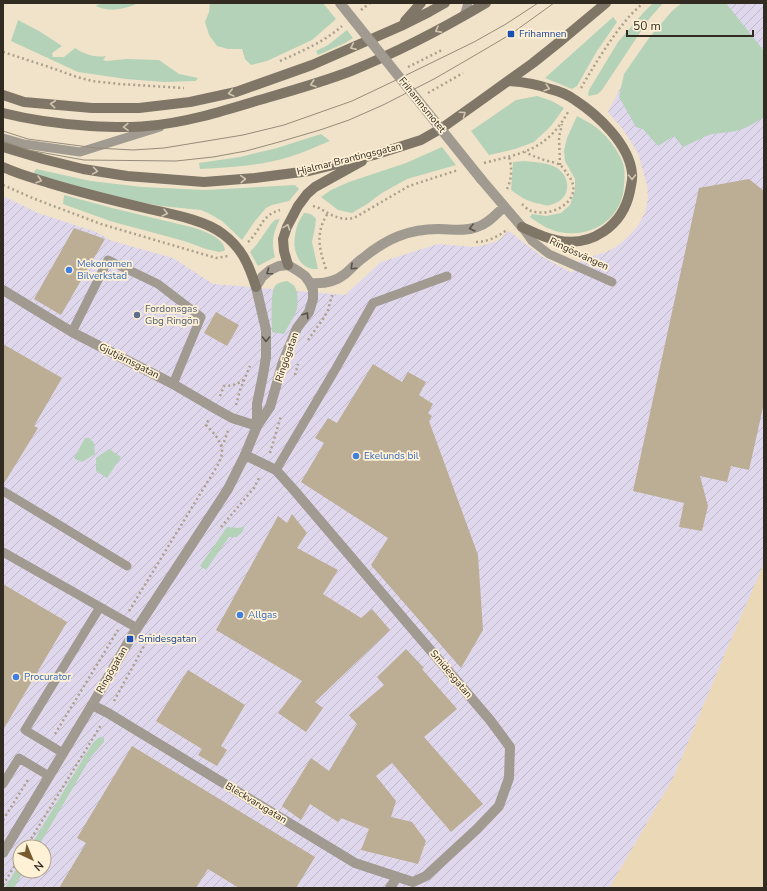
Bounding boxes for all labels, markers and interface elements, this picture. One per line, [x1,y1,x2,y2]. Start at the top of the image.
scale bar [627,12,753,38]
text: 50 m [633,18,661,34]
one-way arrow [435,26,442,33]
place label: Frihamnen [519,27,567,41]
marker: Frihamnen [506,29,516,39]
one-way arrow [349,42,357,50]
street label: Frihamnsmotet [395,74,449,136]
one-way arrow [310,79,317,87]
one-way arrow [543,83,550,92]
one-way arrow [228,88,235,97]
one-way arrow [50,100,56,109]
one-way arrow [458,111,465,118]
one-way arrow [123,123,129,131]
street label: Hjalmar Brantingsgatan [295,139,403,179]
one-way arrow [92,166,98,175]
one-way arrow [627,174,636,180]
one-way arrow [36,175,43,184]
one-way arrow [240,175,246,184]
one-way arrow [162,208,168,216]
one-way arrow [469,223,476,232]
one-way arrow [283,224,291,231]
street label: Ringösvängen [547,234,611,274]
place label: Mekonomen Bilverkstad [77,257,132,283]
one-way arrow [350,262,358,269]
marker: Mekonomen Bilverkstad [64,265,74,275]
one-way arrow [267,267,274,274]
place label: Fordonsgas Gbg Ringön [145,302,198,328]
marker: Fordonsgas Gbg Ringön [132,310,142,320]
one-way arrow [302,312,309,319]
street label: Ringögatan [272,330,302,384]
one-way arrow [262,336,270,342]
street label: Gjutjärnsgatan [96,340,162,382]
place label: Ekelunds bil [364,449,419,463]
marker: Ekelunds bil [351,451,361,461]
place label: Allgas [248,608,277,622]
marker: Allgas [235,610,245,620]
place label: Smidesgatan [138,632,197,646]
marker: Smidesgatan [125,634,135,644]
street label: Ringögatan [93,644,131,696]
street label: Smidesgatan [427,647,475,701]
place label: Procurator [24,670,71,684]
marker: Procurator [11,672,21,682]
street label: Bleckvarugatan [223,779,289,827]
north arrow [12,839,52,879]
text: N [30,858,47,874]

